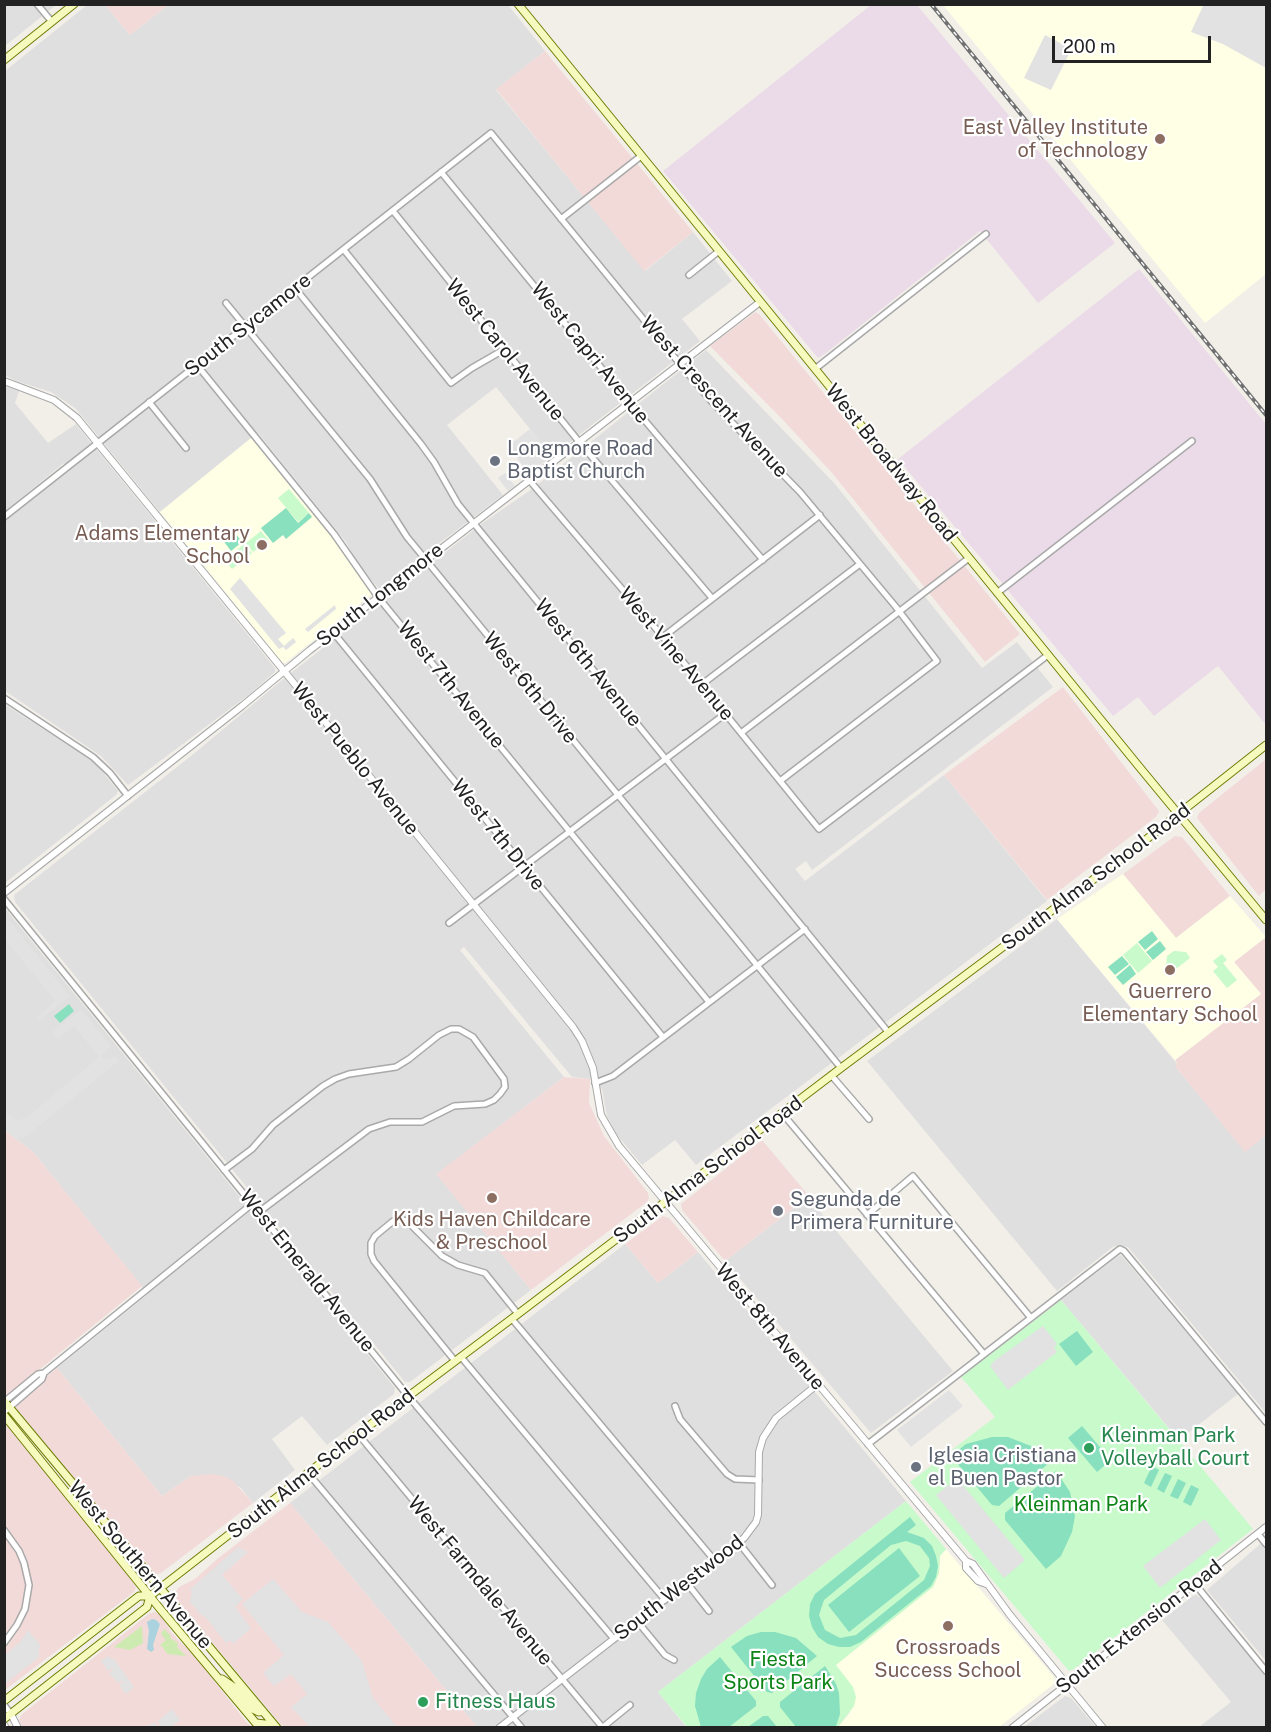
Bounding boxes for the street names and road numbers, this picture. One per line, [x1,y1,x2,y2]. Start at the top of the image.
street label: South Sycamore [180,268,316,382]
street label: West Carol Avenue [441,274,569,426]
street label: West Capri Avenue [526,277,654,429]
street label: West Crescent Avenue [635,311,793,483]
street label: West Broadway Road [820,379,962,547]
street label: South Longmore [312,538,448,652]
street label: West Vine Avenue [613,582,739,726]
street label: West 6th Avenue [529,594,647,732]
street label: West 7th Avenue [392,617,510,753]
street label: West 6th Drive [478,627,582,749]
street label: West Pueblo Avenue [286,678,424,840]
street label: West 7th Drive [446,775,550,895]
street label: South Alma School Road [997,798,1195,956]
street label: South Alma School Road [609,1091,807,1249]
street label: West Emerald Avenue [234,1185,380,1357]
street label: West 8th Avenue [710,1259,830,1395]
street label: South Alma School Road [223,1384,419,1544]
street label: West Southern Avenue [63,1476,217,1654]
street label: West Farmdale Avenue [402,1492,558,1670]
street label: South Westwood [610,1530,748,1646]
street label: South Extension Road [1051,1555,1227,1699]

